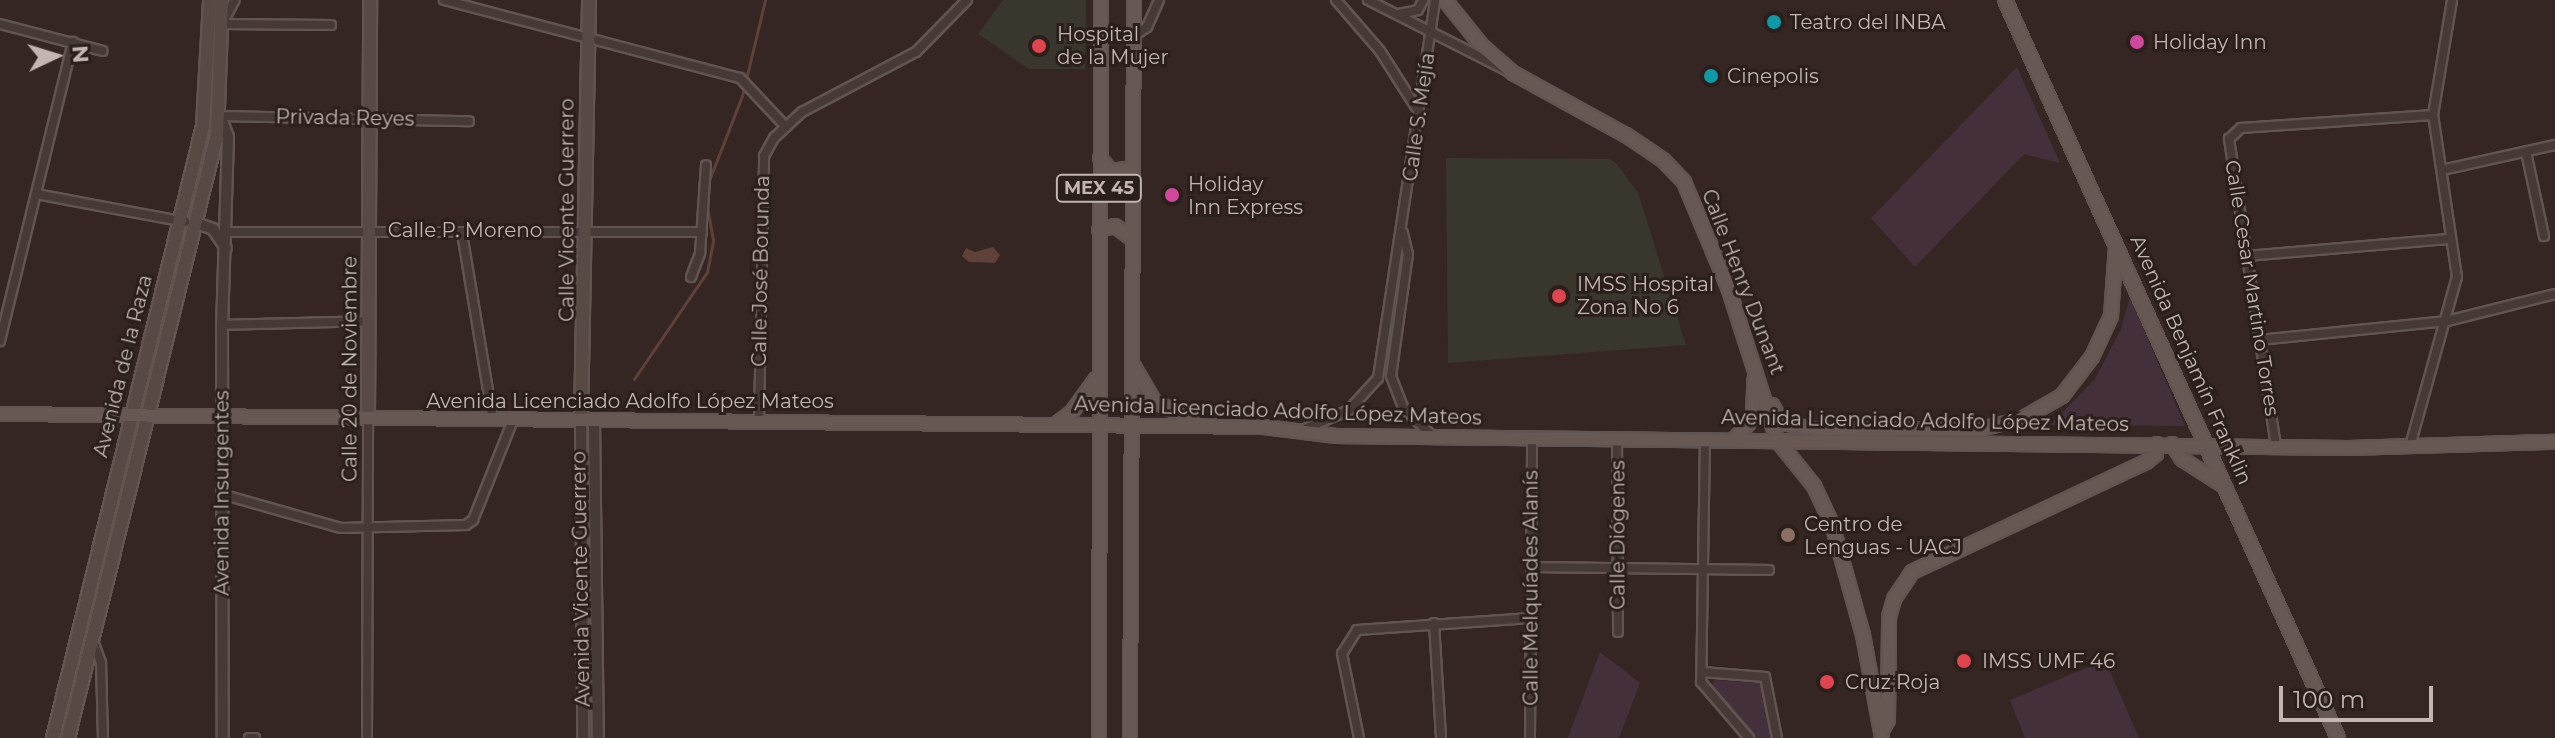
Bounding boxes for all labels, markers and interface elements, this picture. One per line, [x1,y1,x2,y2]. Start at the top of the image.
place label: Teatro del INBA [1790,10,1946,34]
marker: Teatro del INBA [1765,13,1783,31]
north arrow [16,16,96,96]
place label: Hospital de la Mujer [1057,22,1168,69]
place label: Holiday Inn [2153,30,2267,54]
marker: Holiday Inn [2128,33,2146,51]
marker: Hospital de la Mujer [1028,35,1050,57]
text: N [66,44,95,64]
street label: Calle S. Mejía [1398,51,1440,183]
place label: Cinepolis [1727,64,1819,88]
marker: Cinepolis [1702,67,1720,85]
street label: Calle Vicente Guerrero [555,98,579,322]
street label: Privada Reyes [275,105,415,131]
street label: Calle Cesar Martino Torres [2220,158,2284,418]
place label: Holiday Inn Express [1188,172,1303,219]
road number: MEX 45 [1055,174,1143,202]
street label: Calle José Borunda [747,175,775,367]
marker: Holiday Inn Express [1163,186,1181,204]
street label: Calle Henry Dunant [1697,186,1789,378]
street label: Calle P. Moreno [388,218,542,242]
street label: Avenida Benjamín Franklin [2125,232,2257,488]
street label: Calle 20 de Noviembre [338,256,362,482]
street label: Avenida de la Raza [89,272,157,460]
place label: IMSS Hospital Zona No 6 [1577,272,1714,319]
marker: IMSS Hospital Zona No 6 [1548,285,1570,307]
street label: Avenida Licenciado Adolfo López Mateos [426,389,834,413]
street label: Avenida Insurgentes [210,390,234,596]
street label: Avenida Licenciado Adolfo López Mateos [1074,392,1482,430]
street label: Avenida Licenciado Adolfo López Mateos [1721,405,2129,437]
street label: Avenida Vicente Guerrero [567,451,595,707]
street label: Calle Diógenes [1606,460,1630,610]
street label: Calle Melquíades Alanís [1519,470,1543,706]
place label: Centro de Lenguas - UACJ [1804,512,1962,559]
marker: Centro de Lenguas - UACJ [1779,526,1797,544]
place label: IMSS UMF 46 [1982,649,2115,673]
marker: IMSS UMF 46 [1953,650,1975,672]
place label: Cruz Roja [1845,670,1940,694]
scale bar [2283,670,2437,720]
marker: Cruz Roja [1816,671,1838,693]
text: 100 m [2293,685,2365,714]

